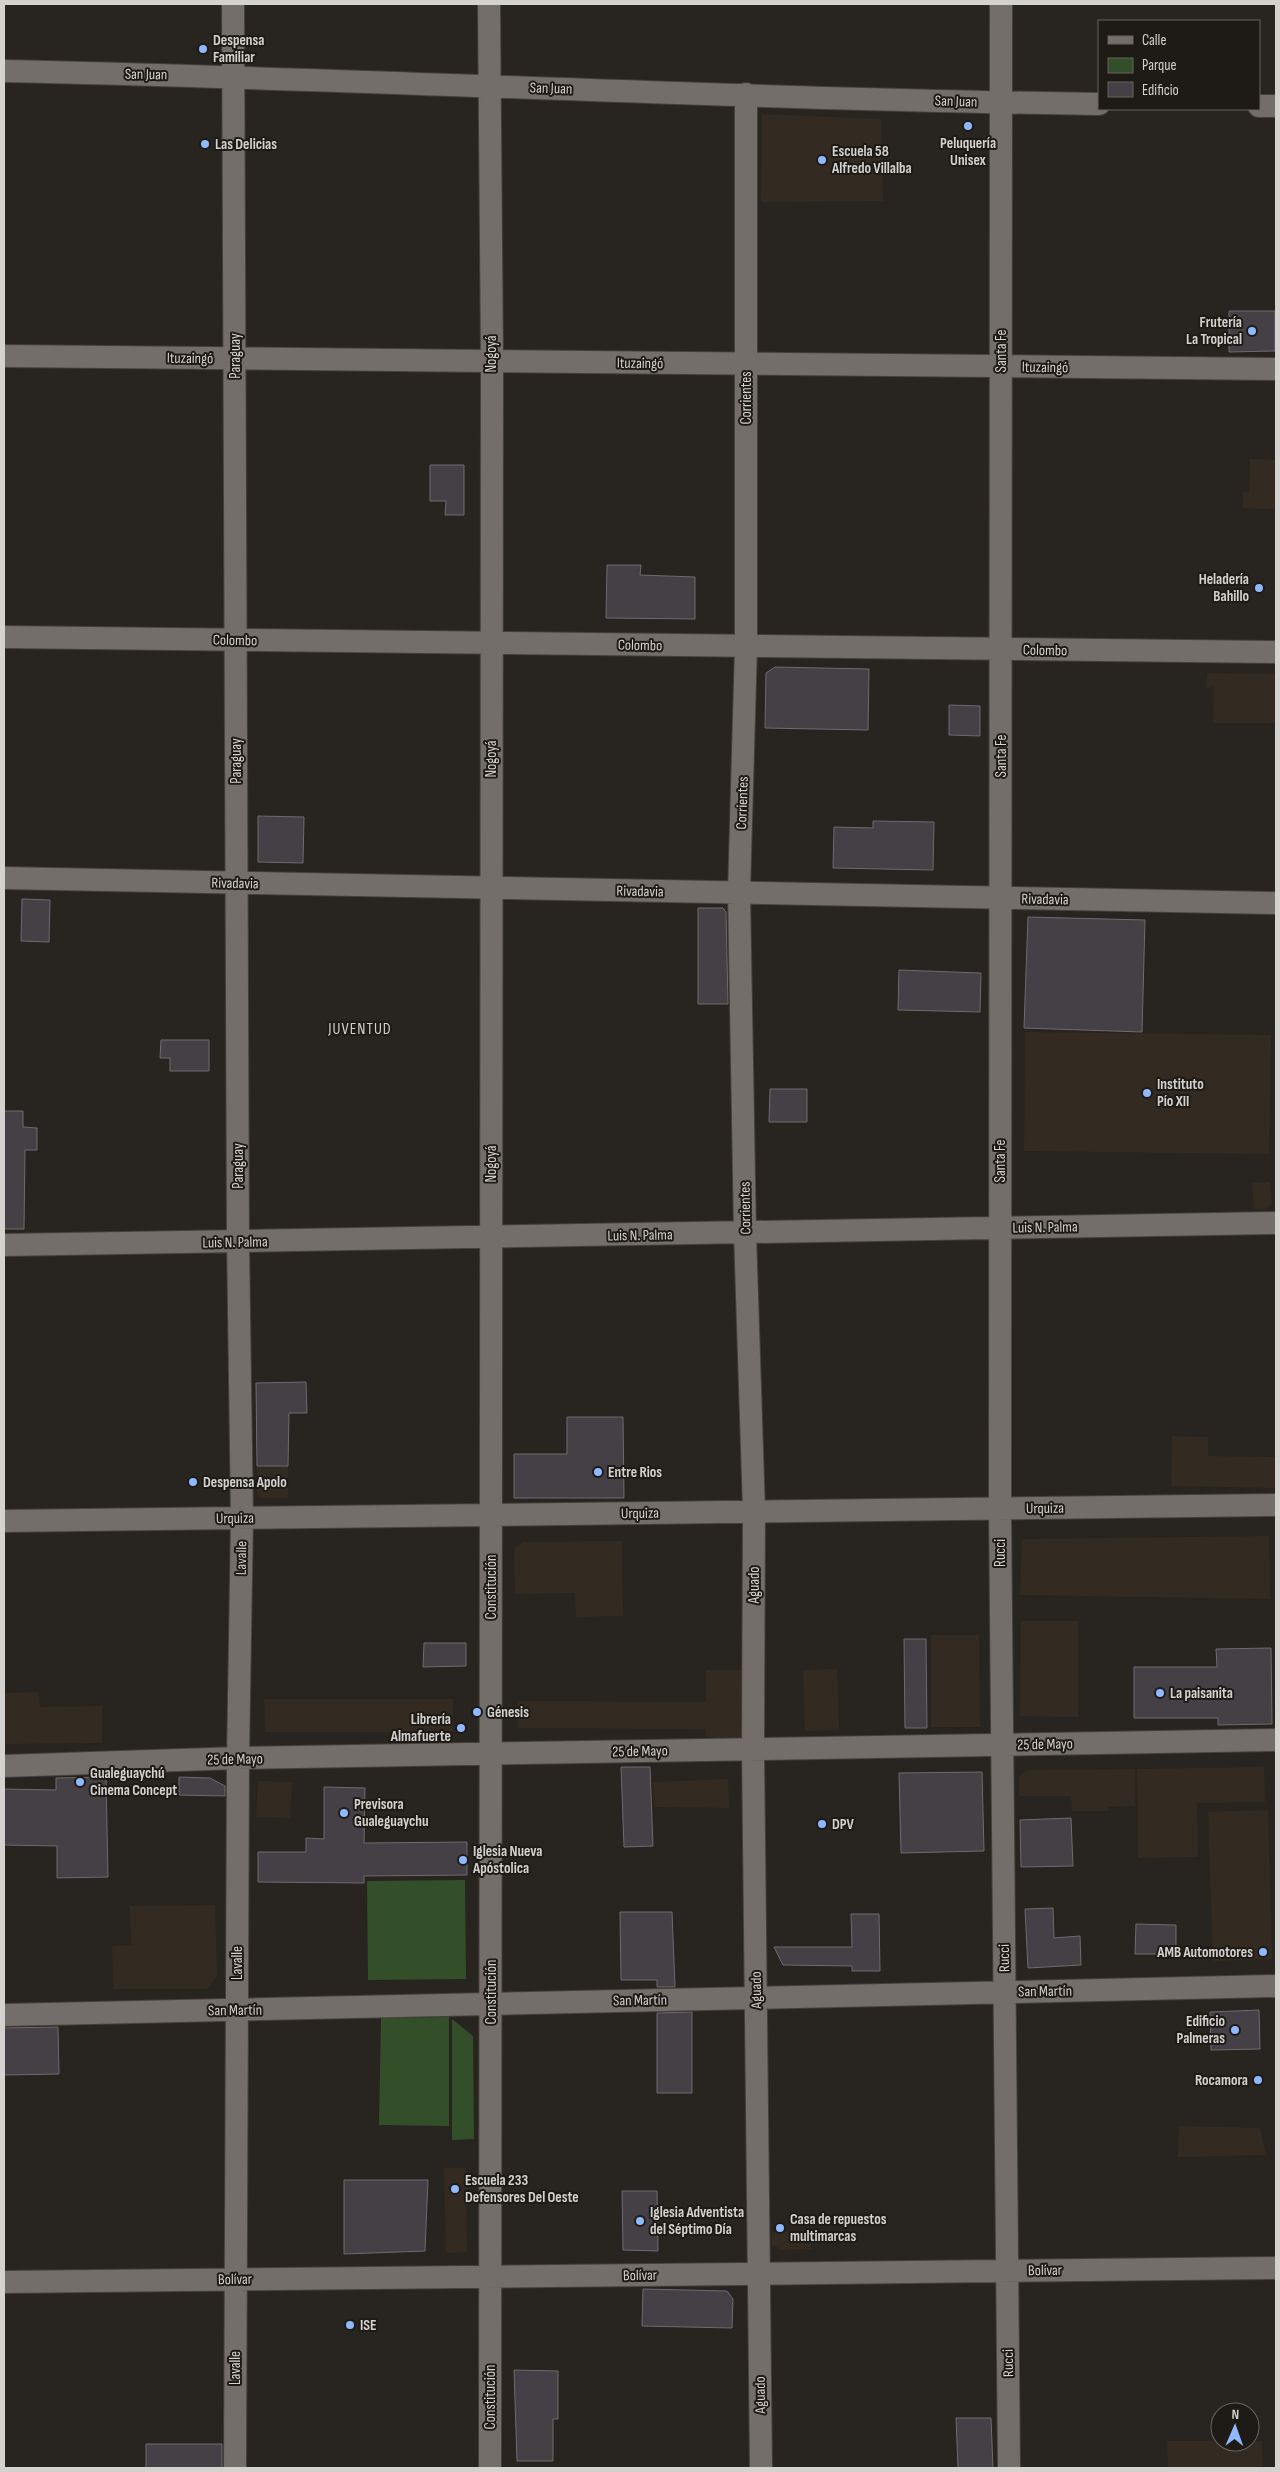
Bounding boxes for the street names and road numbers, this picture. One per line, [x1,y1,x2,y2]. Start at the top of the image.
street label: San Juan [125,65,167,84]
street label: San Juan [529,78,573,99]
street label: San Juan [934,91,978,112]
street label: Santa Fe [992,330,1011,372]
street label: Paraguay [226,333,245,379]
street label: Nogoyá [482,335,501,373]
street label: Ituzaingó [167,349,213,368]
street label: Ituzaingó [617,354,663,373]
street label: Ituzaingó [1022,358,1068,377]
street label: Corrientes [737,371,756,425]
street label: Colombo [213,631,257,650]
street label: Colombo [618,636,662,655]
street label: Colombo [1023,641,1067,660]
street label: Santa Fe [992,735,1011,777]
street label: Paraguay [227,738,246,784]
street label: Nogoyá [482,740,501,778]
street label: Corrientes [732,776,753,830]
street label: Rivadavia [211,874,259,893]
street label: Rivadavia [616,882,664,901]
street label: Rivadavia [1021,890,1069,909]
street label: Santa Fe [991,1140,1010,1182]
street label: Paraguay [229,1143,248,1189]
street label: Nogoyá [482,1145,501,1183]
street label: Corrientes [736,1181,755,1235]
street label: Luis N. Palma [1012,1217,1078,1238]
street label: Luis N. Palma [607,1225,673,1246]
street label: Luis N. Palma [202,1232,268,1253]
street label: Urquiza [1026,1499,1064,1518]
street label: Urquiza [621,1504,659,1523]
street label: Urquiza [216,1509,254,1528]
street label: Rucci [991,1539,1010,1567]
street label: Lavalle [232,1541,251,1575]
street label: Constitución [482,1555,501,1619]
street label: Aguado [745,1566,764,1605]
street label: 25 de Mayo [1017,1735,1073,1754]
street label: 25 de Mayo [612,1742,668,1761]
street label: 25 de Mayo [207,1750,263,1769]
street label: Rucci [995,1944,1014,1972]
street label: Lavalle [228,1946,247,1980]
street label: Constitución [482,1960,501,2024]
street label: Aguado [747,1971,766,2010]
street label: San Martín [1018,1982,1072,2001]
street label: San Martín [613,1991,667,2010]
street label: San Martín [208,2001,262,2020]
street label: Bolívar [1028,2261,1063,2280]
street label: Bolívar [623,2266,658,2285]
street label: Bolívar [218,2270,253,2289]
street label: Rucci [999,2349,1018,2377]
street label: Lavalle [226,2351,245,2385]
street label: Constitución [481,2365,500,2429]
street label: Aguado [751,2376,770,2415]

